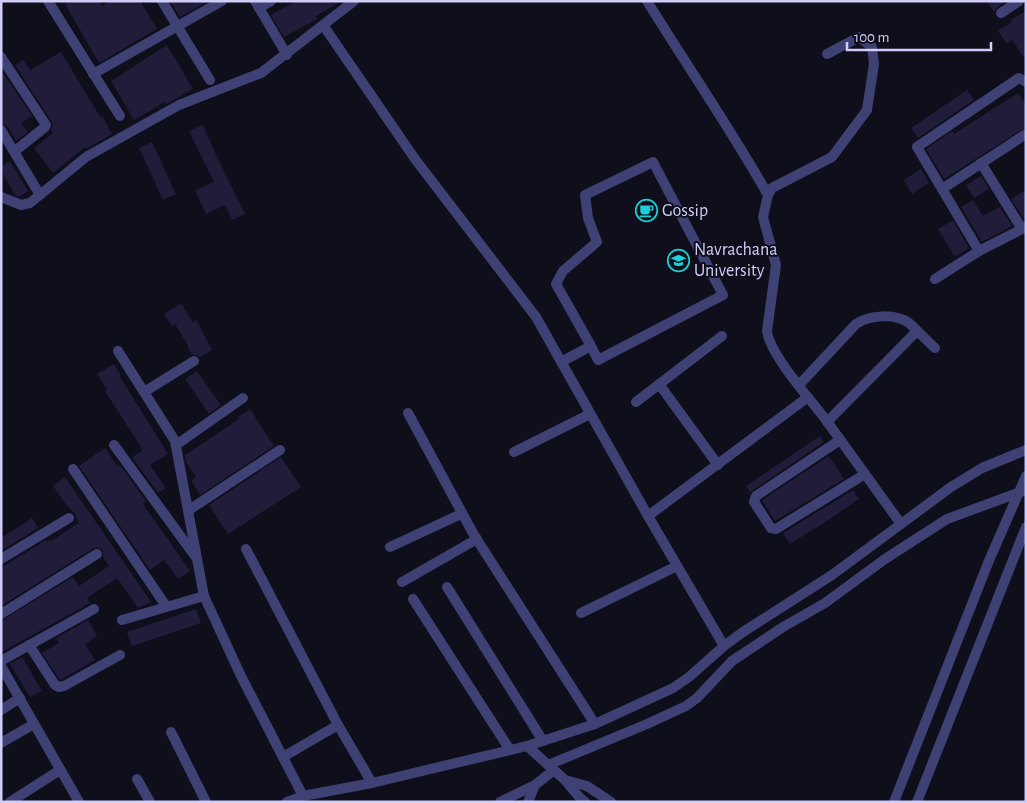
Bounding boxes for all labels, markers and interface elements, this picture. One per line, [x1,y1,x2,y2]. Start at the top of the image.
scale bar [847,20,991,52]
text: 100 m [854,30,889,45]
cafe icon: Gossip [634,199,658,223]
place label: Gossip [662,202,708,220]
place label: Navrachana University [694,241,778,280]
school or university icon: Navrachana University [666,248,690,272]

